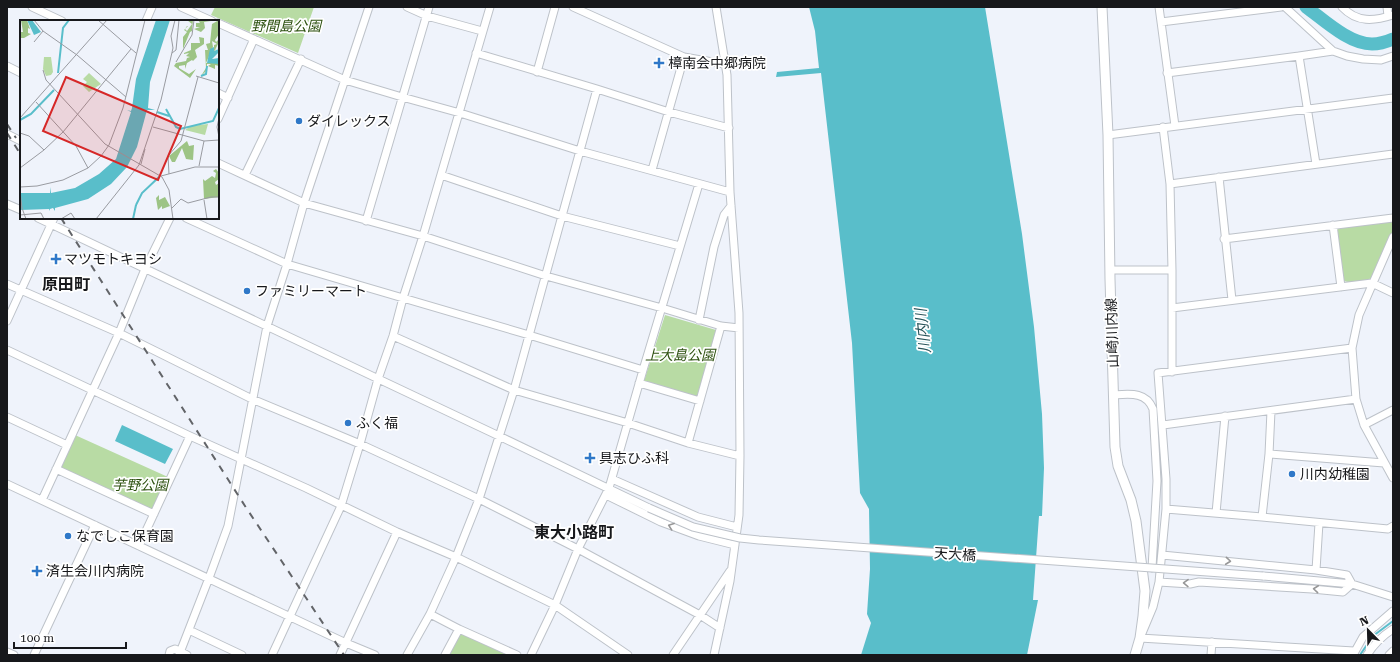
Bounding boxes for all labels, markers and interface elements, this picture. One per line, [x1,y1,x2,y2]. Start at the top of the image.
park label: 野間島公園 [251,18,323,34]
inset map [20,20,219,219]
place label: 樟南会中郷病院 [668,55,766,71]
marker: 樟南会中郷病院 [653,57,665,69]
place label: ダイレックス [307,113,391,129]
marker: ダイレックス [294,116,304,126]
place label: マツモトキヨシ [64,251,162,267]
marker: マツモトキヨシ [51,254,61,264]
district label: 原田町 [42,275,90,294]
place label: ファミリーマート [255,283,367,299]
marker: ファミリーマート [242,286,252,296]
street label: 山崎川内線 [1103,298,1121,368]
water label: 川内川 [911,306,934,354]
park label: 上大島公園 [645,347,717,363]
place label: ふく福 [356,415,398,431]
marker: ふく福 [343,418,353,428]
place label: 具志ひふ科 [599,450,669,466]
marker: 具志ひふ科 [584,452,596,464]
place label: 川内幼稚園 [1300,466,1370,482]
marker: 川内幼稚園 [1287,469,1297,479]
park label: 芋野公園 [112,477,170,493]
one-way arrow [667,522,674,530]
district label: 東大小路町 [534,523,614,542]
place label: なでしこ保育園 [76,528,174,544]
marker: なでしこ保育園 [63,531,73,541]
street label: 天大橋 [933,545,977,563]
one-way arrow [1225,557,1231,566]
place label: 済生会川内病院 [46,563,144,579]
marker: 済生会川内病院 [31,565,43,577]
one-way arrow [1183,579,1189,588]
one-way arrow [1313,585,1319,594]
north arrow [1348,610,1388,650]
text: N [1358,613,1371,629]
scale bar [14,624,126,650]
text: 100 m [20,631,54,645]

